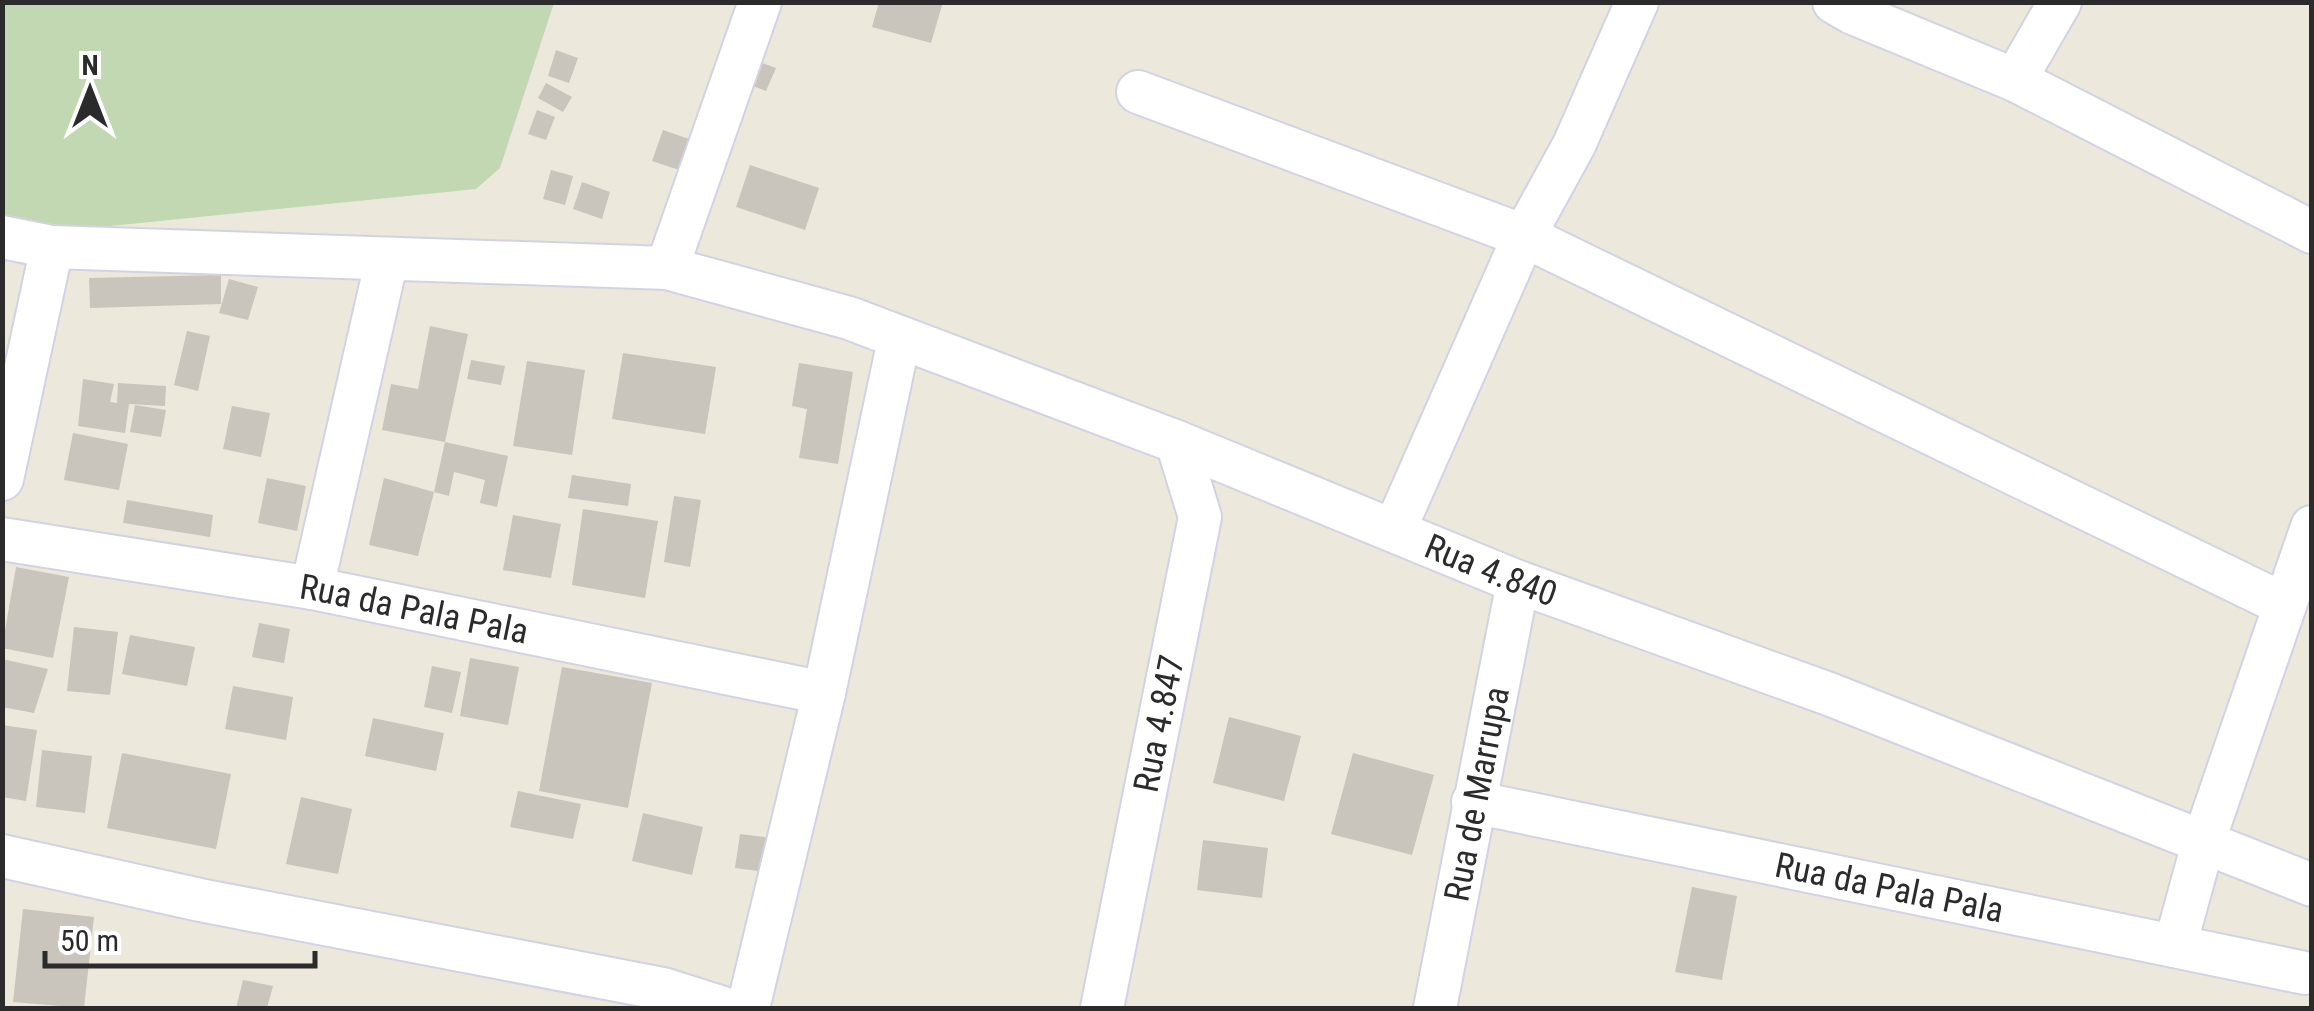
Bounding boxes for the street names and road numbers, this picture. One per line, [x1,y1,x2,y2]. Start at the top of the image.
street label: Rua 4.840 [1419,526,1563,615]
street label: Rua da Pala Pala [297,566,532,652]
street label: Rua 4.847 [1125,652,1192,796]
street label: Rua de Marrupa [1436,683,1518,905]
street label: Rua da Pala Pala [1771,844,2007,931]

